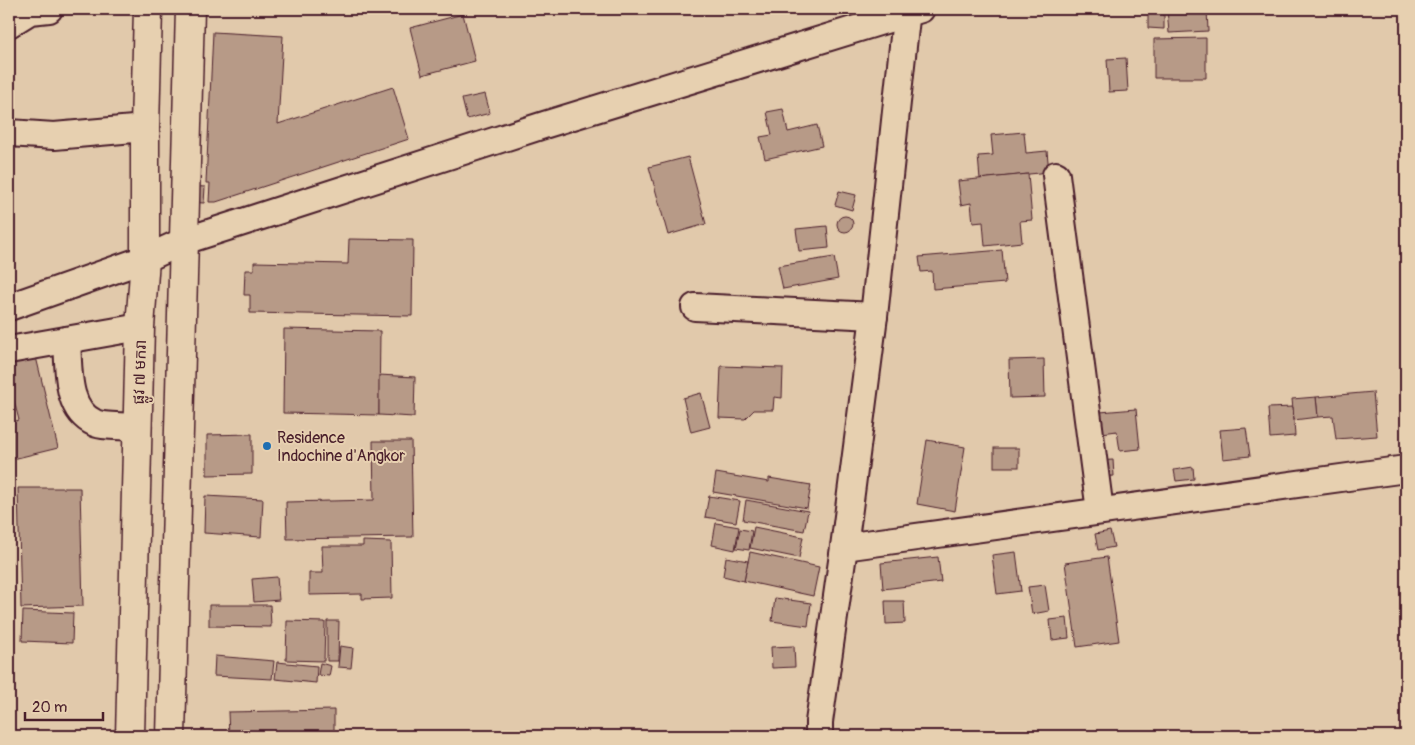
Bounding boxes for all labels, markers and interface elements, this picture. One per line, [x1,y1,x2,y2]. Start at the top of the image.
street label: ផ្លូវ ៧ មករា [129,339,155,405]
place label: Residence Indochine d'Angkor [277,428,405,466]
marker: Residence Indochine d'Angkor [261,440,273,452]
scale bar [25,690,102,722]
text: 20 m [32,698,67,717]

